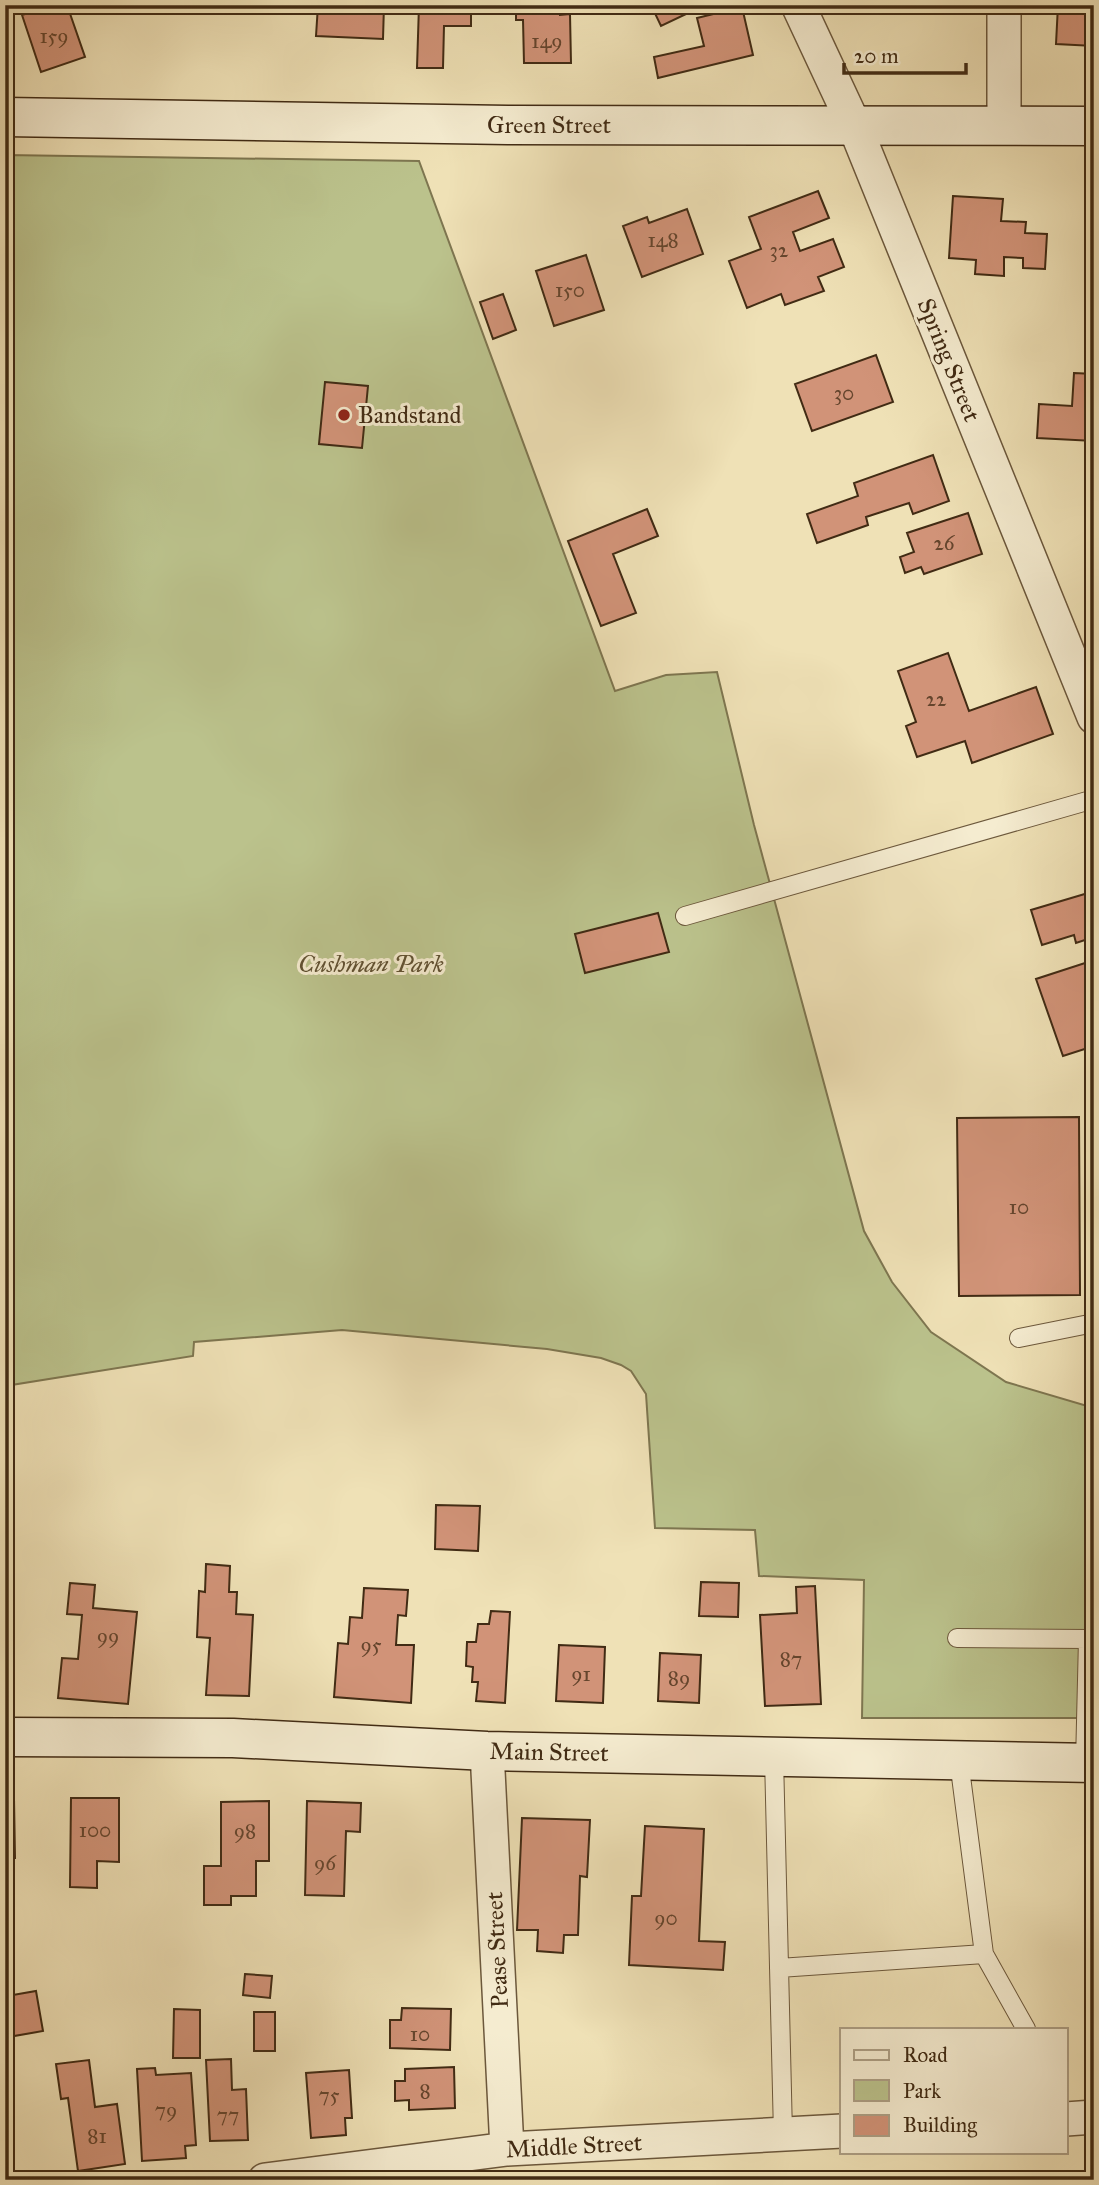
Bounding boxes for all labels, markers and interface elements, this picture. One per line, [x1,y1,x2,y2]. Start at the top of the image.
house number: 159 [39,23,69,49]
house number: 149 [531,28,563,54]
scale bar [844,32,966,76]
text: 20 m [854,43,899,69]
street label: Green Street [487,110,612,140]
house number: 148 [647,227,679,253]
house number: 32 [770,237,789,263]
house number: 150 [555,277,585,303]
street label: Spring Street [911,294,987,426]
house number: 30 [834,380,854,406]
place label: Bandstand [358,400,461,430]
marker: Bandstand [336,407,352,423]
house number: 26 [933,530,956,556]
house number: 22 [926,686,947,712]
park label: Cushman Park [298,949,444,979]
house number: 10 [1009,1194,1029,1220]
house number: 99 [97,1623,119,1649]
house number: 95 [360,1632,382,1658]
house number: 87 [780,1646,802,1672]
house number: 91 [571,1661,591,1687]
house number: 89 [668,1665,690,1691]
street label: Main Street [489,1736,609,1768]
house number: 100 [79,1817,111,1843]
house number: 98 [234,1818,256,1844]
house number: 96 [314,1850,337,1876]
street label: Pease Street [479,1890,515,2009]
house number: 90 [654,1905,678,1931]
house number: 10 [410,2021,430,2047]
legend [840,2028,1068,2154]
text: Road [903,2042,948,2068]
house number: 8 [419,2078,431,2104]
text: Park [903,2078,941,2104]
house number: 75 [319,2082,340,2108]
house number: 79 [155,2097,177,2123]
house number: 77 [217,2102,239,2128]
text: Building [903,2112,977,2138]
house number: 81 [87,2123,107,2149]
street label: Middle Street [505,2127,643,2165]

